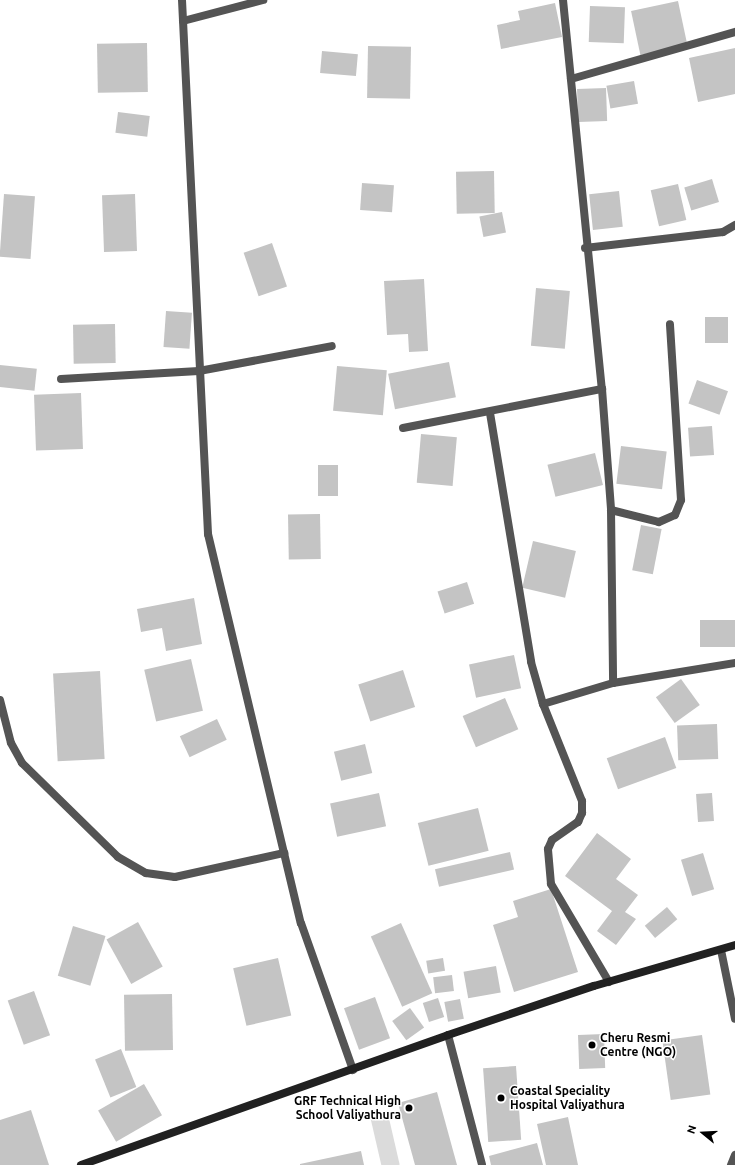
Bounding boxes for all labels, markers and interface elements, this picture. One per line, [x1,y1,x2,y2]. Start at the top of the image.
place label: Cheru Resmi Centre (NGO) [600,1031,676,1059]
marker: Cheru Resmi Centre (NGO) [587,1040,597,1050]
place label: Coastal Speciality Hospital Valiyathura [510,1084,625,1112]
marker: Coastal Speciality Hospital Valiyathura [495,1092,507,1104]
place label: GRF Technical High School Valiyathura [294,1094,401,1122]
marker: GRF Technical High School Valiyathura [404,1103,414,1113]
north arrow [683,1113,723,1153]
text: N [685,1124,699,1135]

